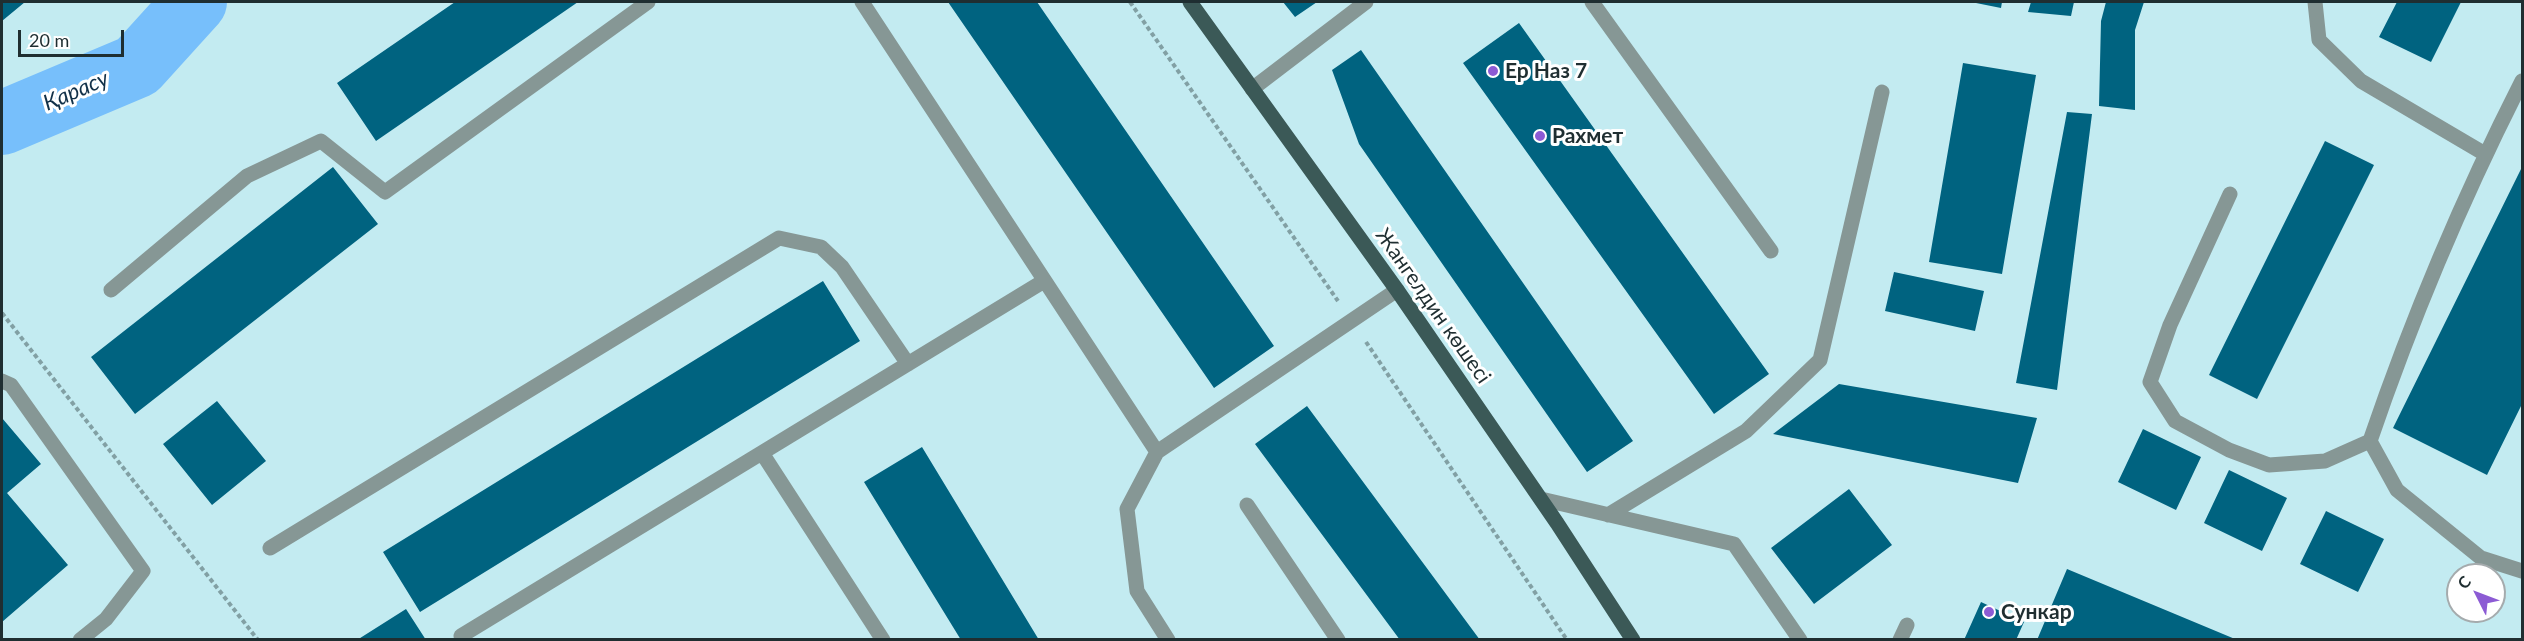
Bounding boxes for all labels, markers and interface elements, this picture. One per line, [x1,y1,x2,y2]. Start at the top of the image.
scale bar [21,18,128,56]
text: 20 m [29,29,69,51]
place label: Ер Наз 7 [1505,58,1587,84]
marker: Ер Наз 7 [1486,64,1500,78]
water label: Қарасу [39,65,113,117]
place label: Рахмет [1552,123,1623,149]
marker: Рахмет [1533,129,1547,143]
street label: Жангелдин көшесі [1370,224,1496,388]
north arrow [2446,563,2506,623]
text: С [2453,572,2474,592]
place label: Сункар [2001,599,2072,625]
marker: Сункар [1982,605,1996,619]

